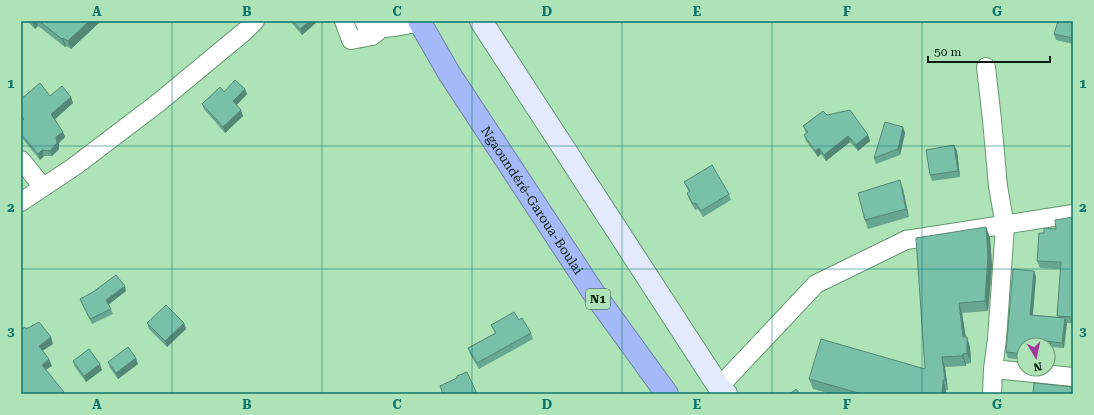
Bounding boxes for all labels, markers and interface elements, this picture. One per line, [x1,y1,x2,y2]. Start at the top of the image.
text: A [92,4,102,19]
text: B [242,4,252,19]
text: C [392,4,402,19]
text: D [542,4,552,19]
text: E [693,4,701,19]
text: F [843,4,851,19]
text: G [992,4,1002,19]
scale bar [928,38,1050,64]
text: 50 m [934,45,961,59]
text: 1 [7,76,15,91]
text: 1 [1079,76,1087,91]
street label: Ngaoundéré-Garoua-Boulai [478,123,586,277]
text: 2 [7,200,15,215]
text: 2 [1079,200,1087,215]
road number: N1 [586,289,610,309]
text: 3 [7,324,15,339]
text: 3 [1079,324,1087,339]
north arrow [1016,337,1056,377]
text: N [1032,359,1043,374]
text: A [92,397,102,412]
text: B [242,397,252,412]
text: C [392,397,402,412]
text: D [542,397,552,412]
text: E [693,397,701,412]
text: F [843,397,851,412]
text: G [992,397,1002,412]

